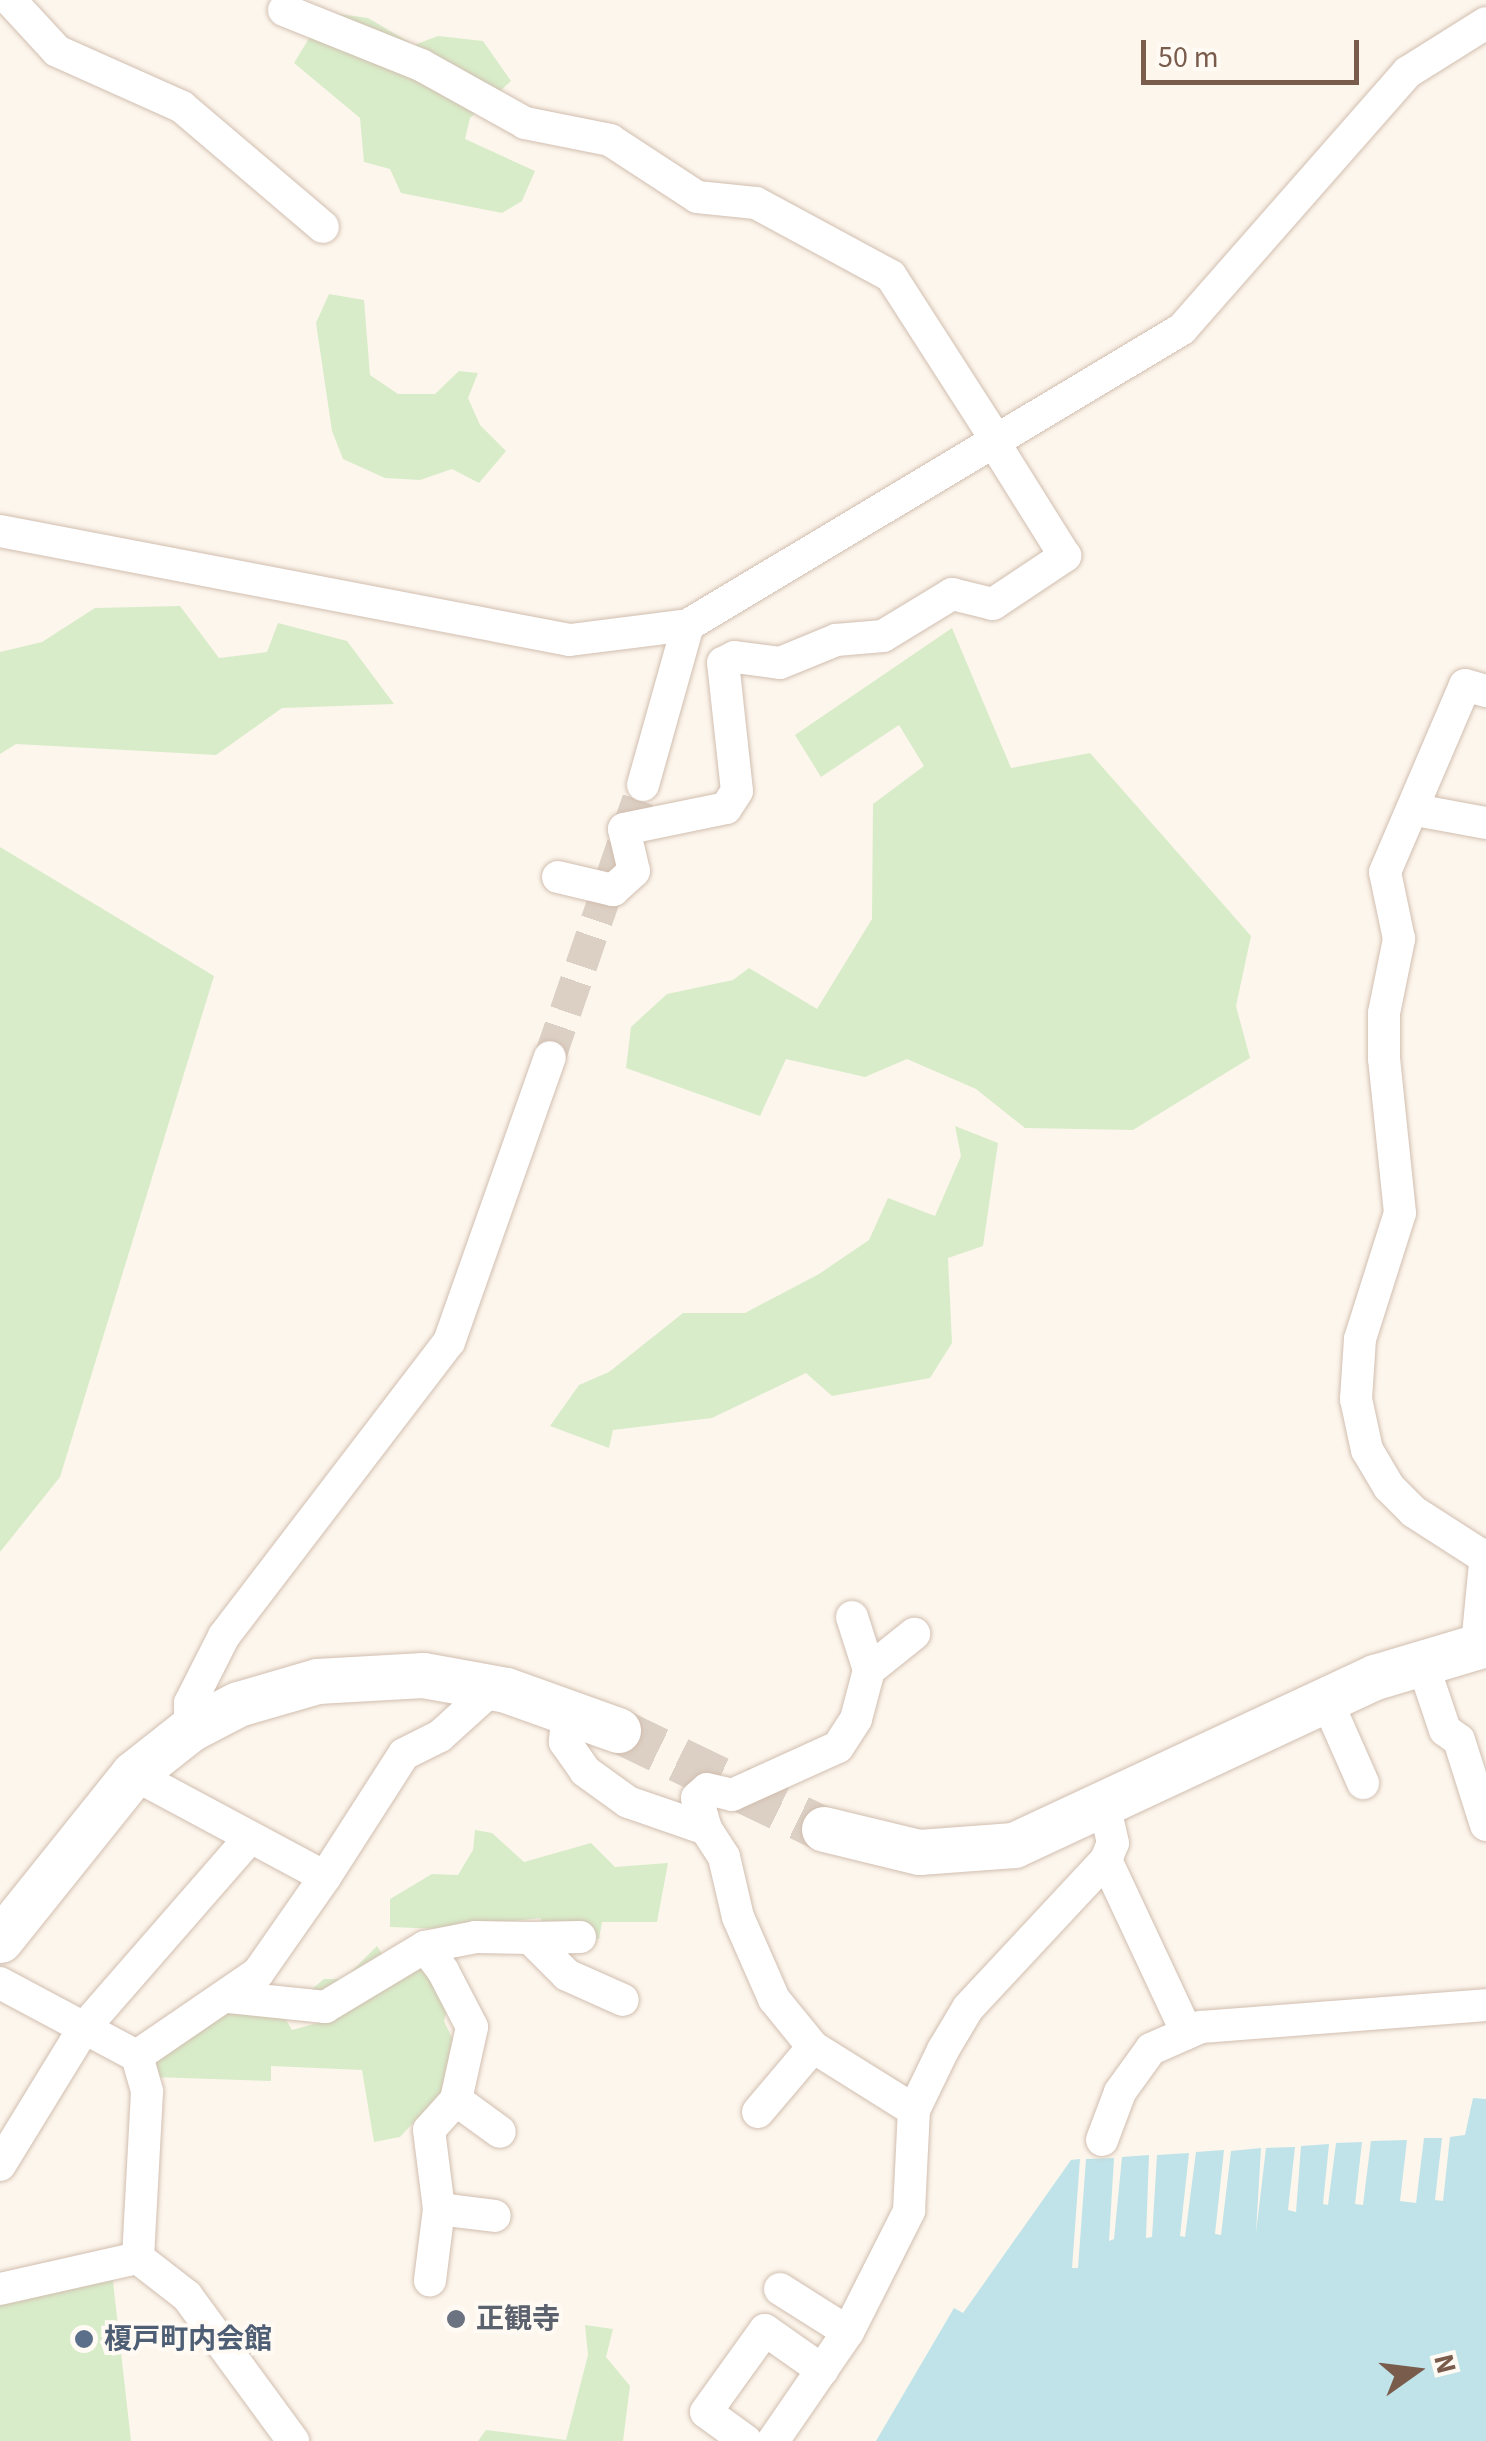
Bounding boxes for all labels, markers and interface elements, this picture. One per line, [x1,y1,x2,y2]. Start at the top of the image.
scale bar [1146,20,1364,82]
text: 50 m [1158,36,1219,79]
place label: 正観寺 [476,2302,560,2336]
marker: 正観寺 [445,2308,467,2330]
north arrow [1366,2321,1466,2421]
place label: 榎戸町内会館 [104,2322,272,2356]
marker: 榎戸町内会館 [73,2328,95,2350]
text: N [1423,2350,1467,2378]

